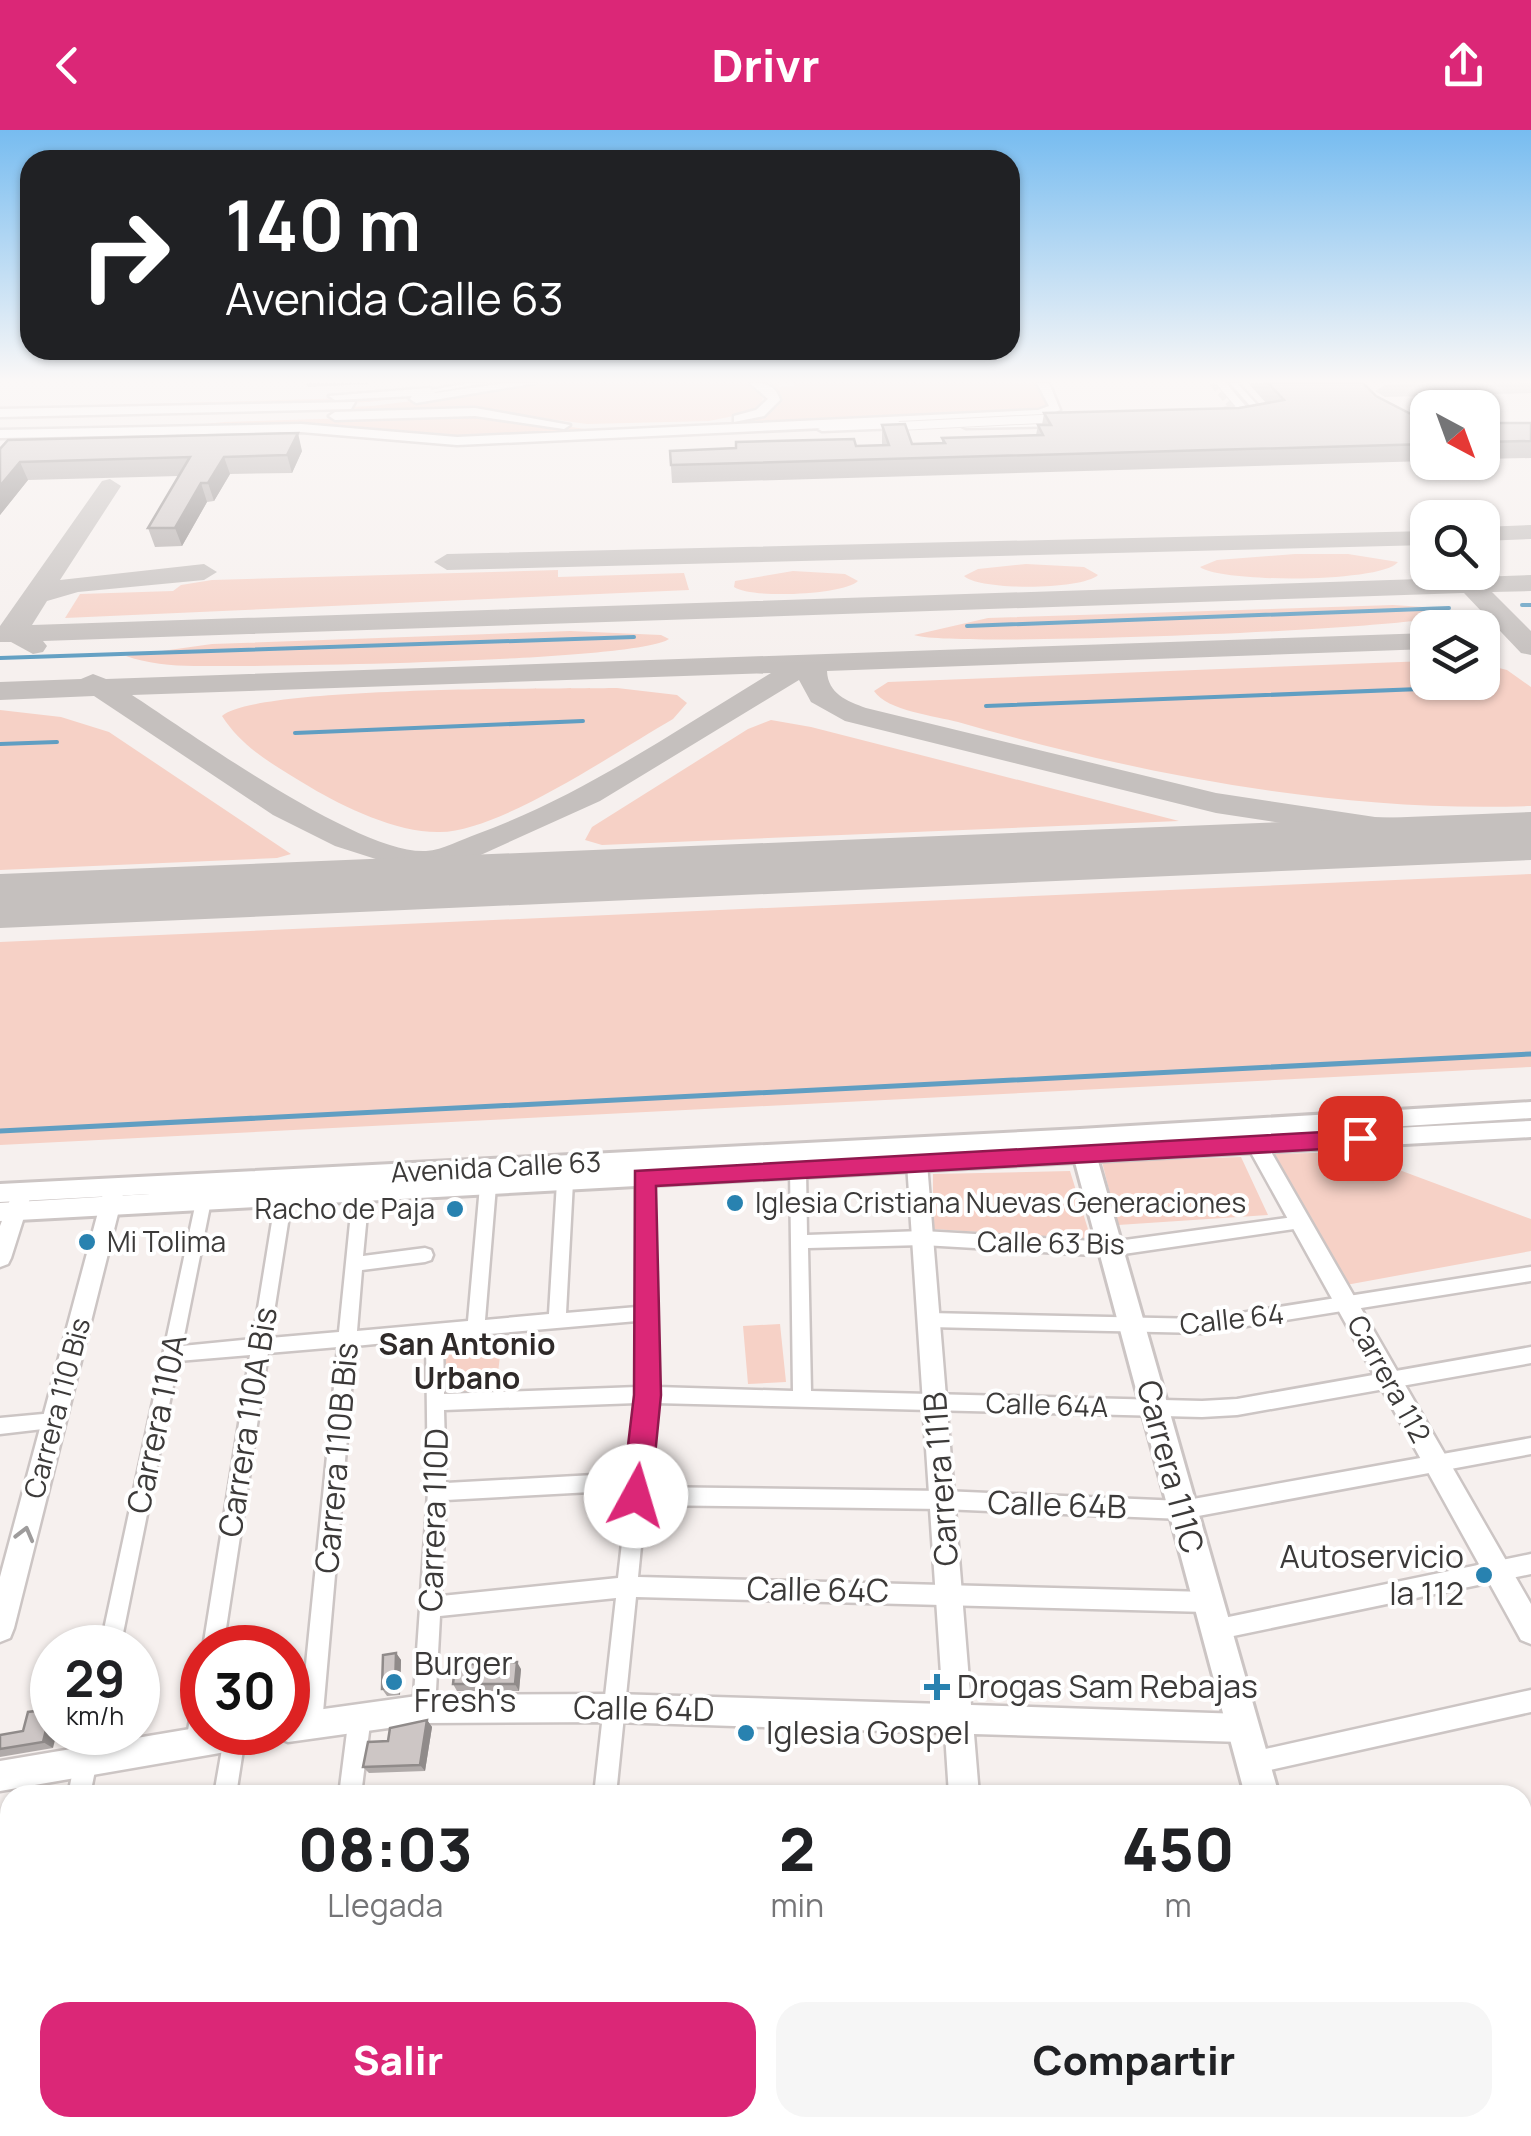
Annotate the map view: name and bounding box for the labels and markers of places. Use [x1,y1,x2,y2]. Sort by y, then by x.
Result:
pin [1318,1096,1403,1181]
place label: Iglesia Cristiana Nuevas Generaciones [755,1183,1246,1221]
place label: Racho de Paja [255,1189,435,1227]
marker: Iglesia Cristiana Nuevas Generaciones [724,1192,746,1214]
marker: Racho de Paja [444,1198,466,1220]
place label: Mi Tolima [107,1222,226,1260]
marker: Mi Tolima [76,1231,98,1253]
place label: Autoservicio la 112 [1279,1534,1464,1615]
marker: Autoservicio la 112 [1473,1564,1495,1586]
place label: Burger Fresh's [414,1641,516,1722]
place label: Drogas Sam Rebajas [957,1664,1258,1708]
marker: Burger Fresh's [383,1671,405,1693]
marker: Drogas Sam Rebajas [926,1676,948,1698]
place label: Iglesia Gospel [766,1710,970,1754]
marker: Iglesia Gospel [735,1722,757,1744]

